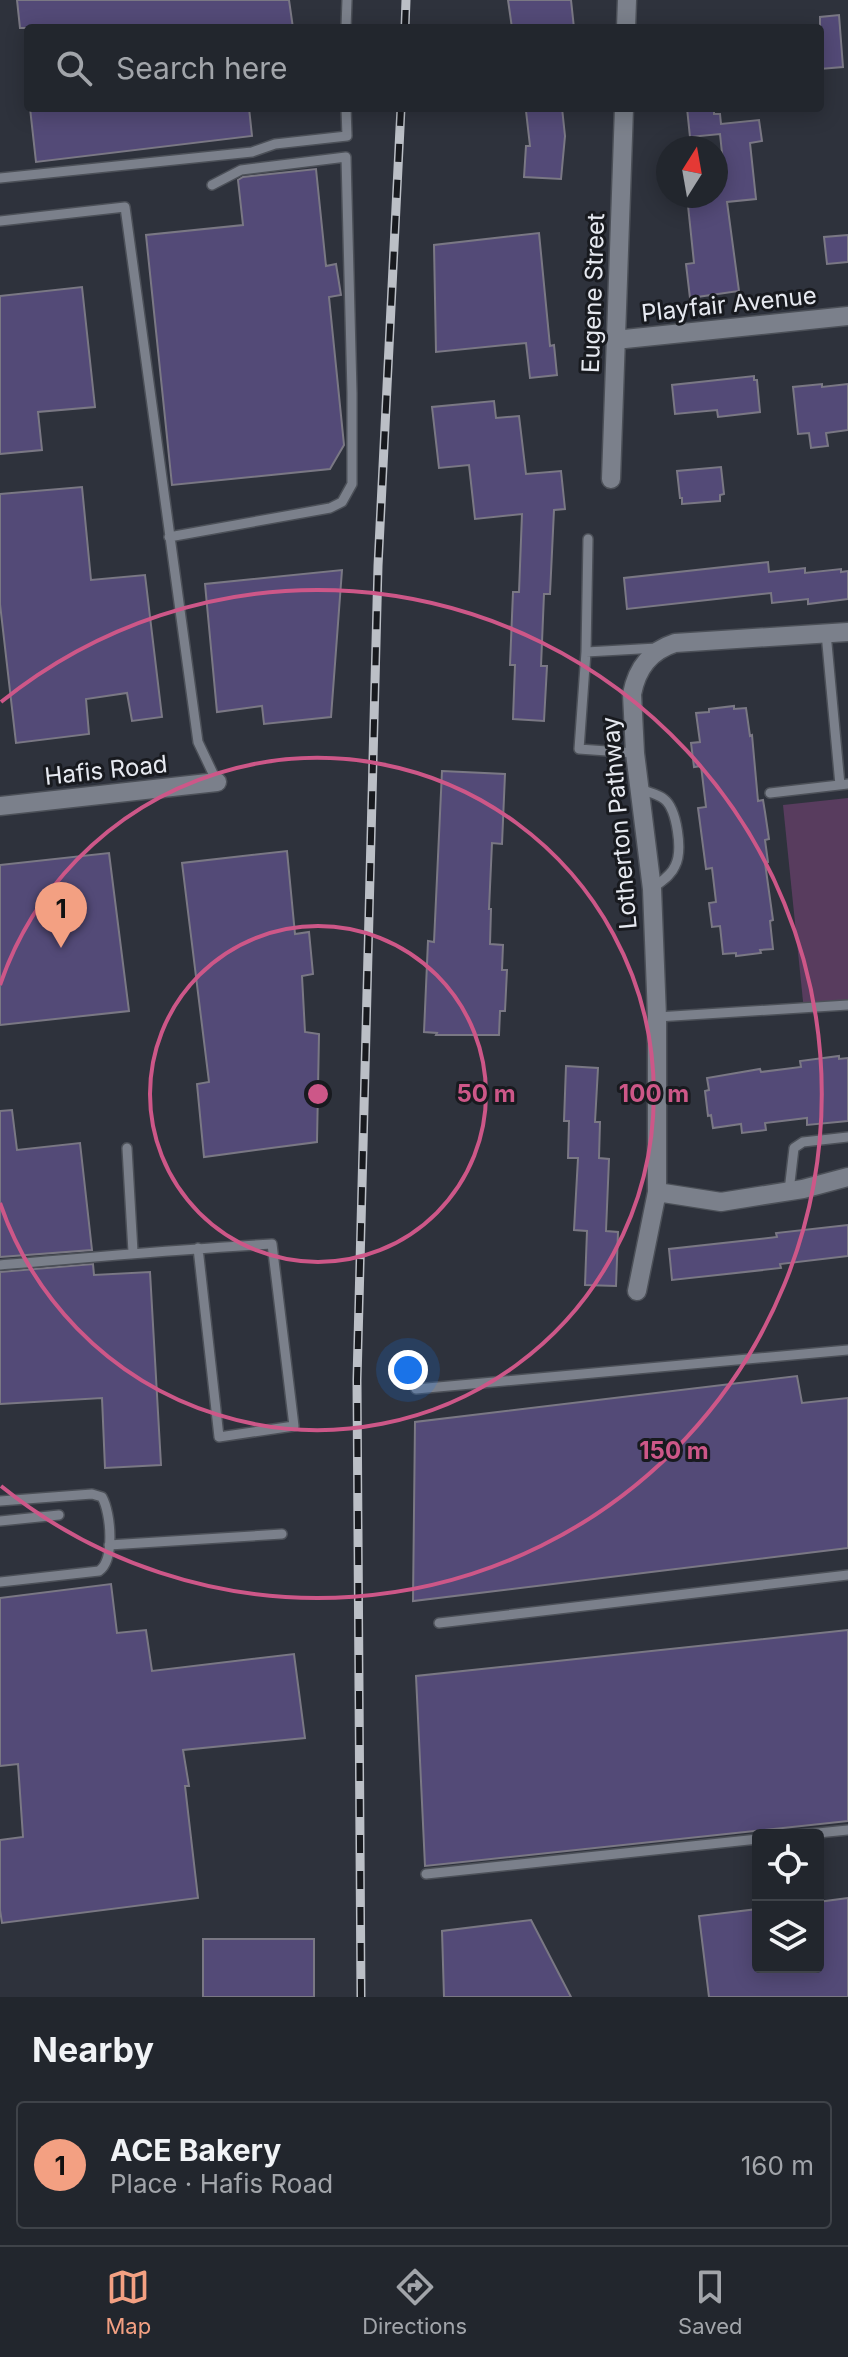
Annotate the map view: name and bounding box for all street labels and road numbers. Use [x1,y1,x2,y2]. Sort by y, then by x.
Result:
street label: Eugene Street [576,212,610,373]
street label: Playfair Avenue [640,280,818,328]
street label: Lotherton Pathway [595,715,643,931]
street label: Hafis Road [43,749,169,791]

